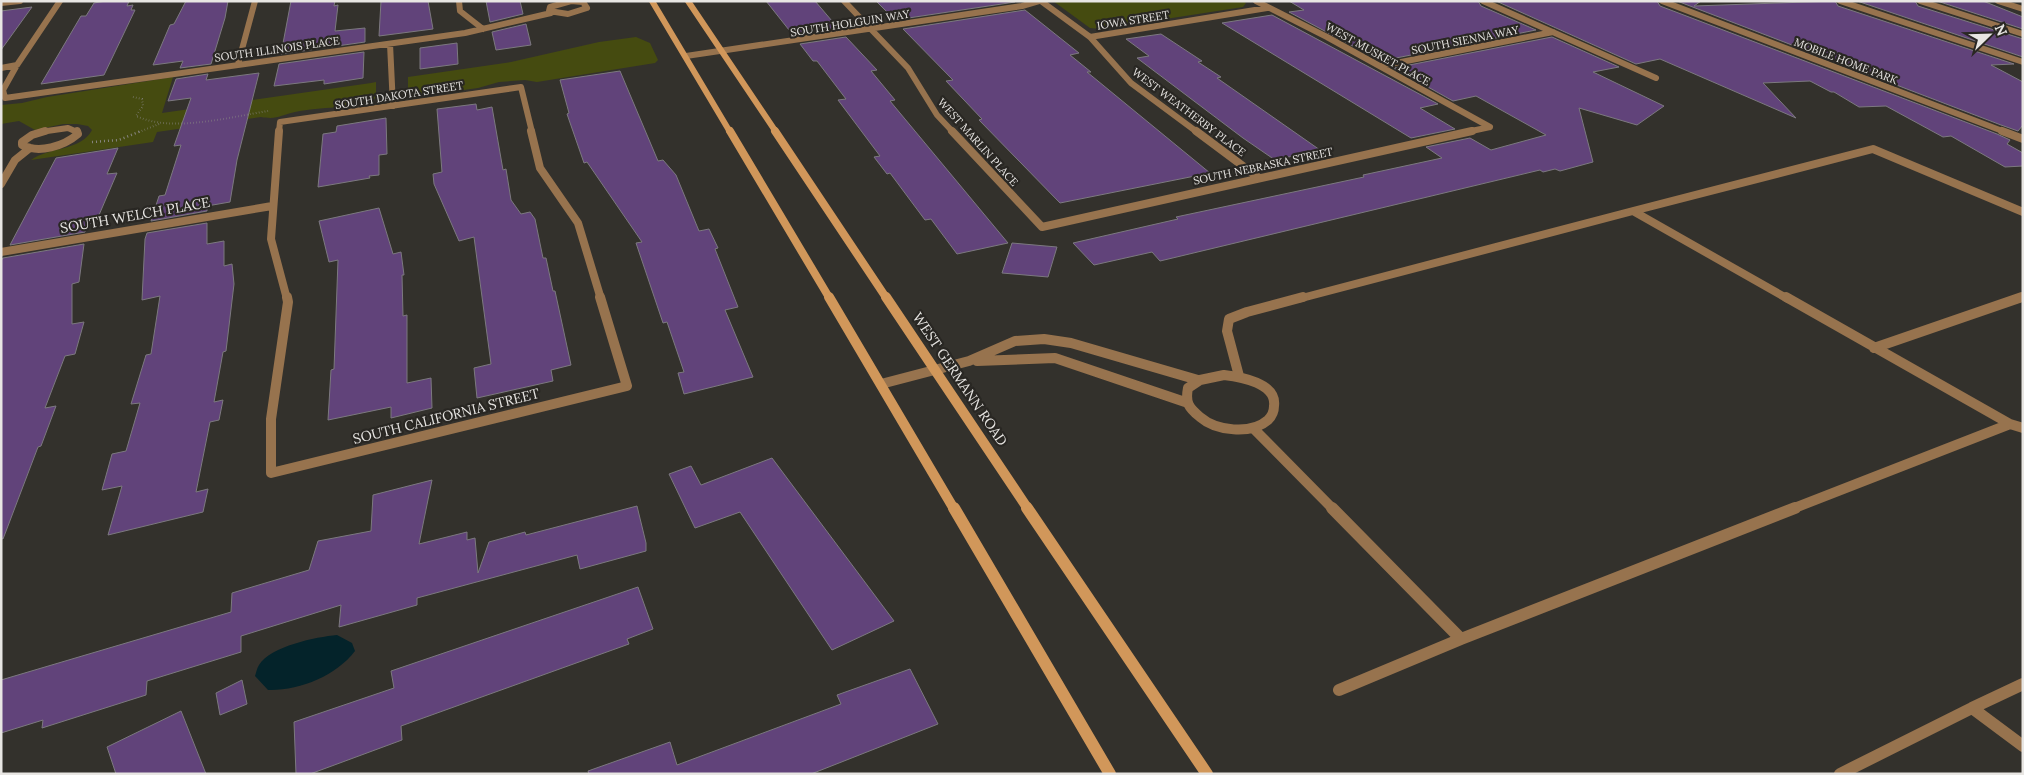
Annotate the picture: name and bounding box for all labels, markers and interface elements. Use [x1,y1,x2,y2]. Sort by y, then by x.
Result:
street label: SOUTH HOLGUIN WAY [789,7,912,39]
street label: IOWA STREET [1096,7,1170,33]
north arrow [1964,10,2014,60]
street label: WEST MUSKET PLACE [1323,19,1433,89]
text: N [1991,21,2011,39]
street label: SOUTH SIENNA WAY [1410,23,1521,57]
street label: SOUTH ILLINOIS PLACE [214,33,341,65]
street label: MOBILE HOME PARK [1792,35,1900,87]
street label: WEST WEATHERBY PLACE [1129,65,1249,159]
street label: SOUTH DAKOTA STREET [334,78,464,112]
street label: WEST MARLIN PLACE [935,95,1021,189]
street label: SOUTH NEBRASKA STREET [1192,144,1334,188]
street label: SOUTH WELCH PLACE [59,193,212,237]
street label: WEST GERMANN ROAD [909,309,1011,449]
street label: SOUTH CALIFORNIA STREET [351,384,541,448]

